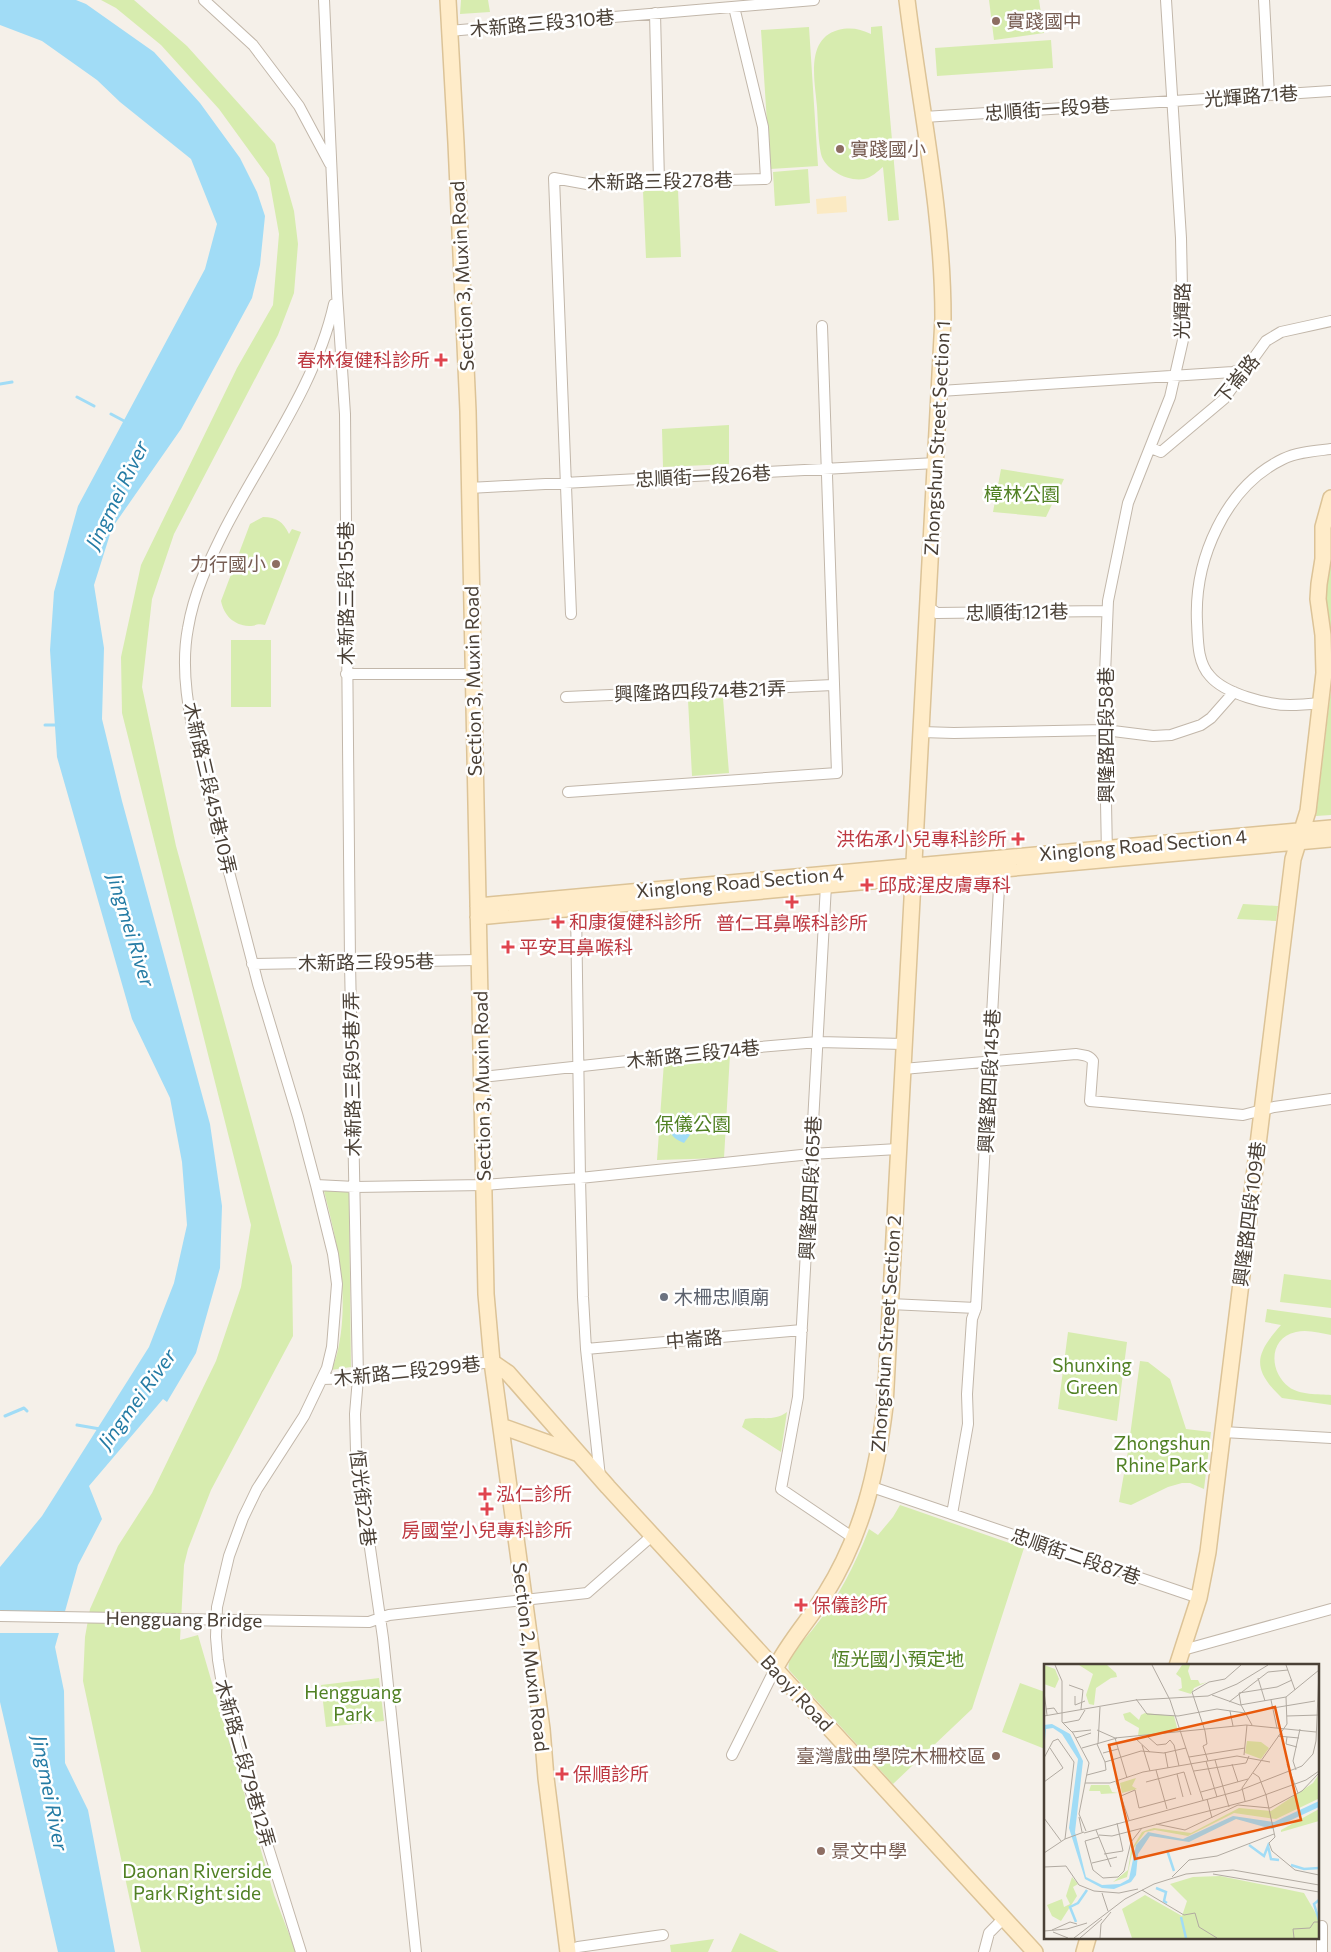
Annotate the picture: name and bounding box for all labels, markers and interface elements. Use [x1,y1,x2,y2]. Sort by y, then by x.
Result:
street label: 木新路三段310巷 [469,5,615,40]
place label: 實踐國中 [1006,9,1082,32]
marker: 實踐國中 [990,15,1002,27]
street label: 光輝路71巷 [1203,81,1299,110]
street label: 忠順街一段9巷 [984,93,1110,124]
place label: 實踐國小 [850,137,926,160]
marker: 實踐國小 [834,143,846,155]
street label: 木新路三段278巷 [587,168,733,193]
street label: Section 3, Muxin Road [445,180,478,372]
street label: 光輝路 [1170,282,1193,340]
street label: Zhongshun Street Section 1 [919,320,954,556]
place label: 春林復健科診所 [297,348,430,371]
street label: 下崙路 [1210,349,1263,408]
marker: 春林復健科診所 [434,353,448,367]
water label: Jingmei River [79,436,153,554]
street label: 忠順街一段26巷 [634,460,771,491]
park label: 樟林公園 [984,482,1060,505]
street label: 木新路三段155巷 [334,521,357,665]
place label: 力行國小 [190,552,266,575]
marker: 力行國小 [270,558,282,570]
street label: Section 3, Muxin Road [459,586,486,776]
street label: 忠順街121巷 [965,599,1069,624]
street label: 興隆路四段58巷 [1094,667,1117,803]
street label: 興隆路四段74巷21弄 [614,676,786,705]
street label: 木新路三段45巷10弄 [180,700,241,876]
street label: Xinglong Road Section 4 [1038,824,1248,865]
place label: 洪佑承小兒專科診所 [836,827,1007,850]
marker: 洪佑承小兒專科診所 [1011,832,1025,846]
street label: Xinglong Road Section 4 [635,861,845,902]
water label: Jingmei River [103,868,161,990]
place label: 邱成湦皮膚專科 [878,873,1011,896]
marker: 邱成湦皮膚專科 [860,878,874,892]
marker: 普仁耳鼻喉科診所 [785,895,799,909]
place label: 和康復健科診所 [569,910,702,933]
place label: 普仁耳鼻喉科診所 [716,911,868,934]
marker: 和康復健科診所 [551,915,565,929]
place label: 平安耳鼻喉科 [519,935,633,958]
marker: 平安耳鼻喉科 [501,940,515,954]
street label: 木新路三段95巷 [298,949,434,974]
street label: 木新路三段95巷7弄 [339,991,364,1157]
street label: Section 3, Muxin Road [468,991,495,1181]
street label: 興隆路四段145巷 [973,1008,1004,1154]
street label: 木新路三段74巷 [625,1035,761,1072]
park label: 保儀公園 [655,1112,731,1135]
street label: 興隆路四段165巷 [794,1115,825,1261]
street label: 興隆路四段109巷 [1228,1140,1269,1288]
street label: Zhongshun Street Section 2 [866,1215,905,1453]
place label: 木柵忠順廟 [674,1285,769,1308]
marker: 木柵忠順廟 [658,1291,670,1303]
street label: 中崙路 [665,1325,723,1352]
water label: Jingmei River [91,1343,181,1455]
street label: 木新路二段299巷 [332,1351,482,1390]
park label: Shunxing Green [1052,1353,1132,1398]
park label: Zhongshun Rhine Park [1113,1431,1211,1476]
street label: 恆光街22巷 [346,1448,381,1548]
place label: 泓仁診所 [496,1482,572,1505]
marker: 泓仁診所 [478,1487,492,1501]
marker: 房國堂小兒專科診所 [480,1502,494,1516]
place label: 房國堂小兒專科診所 [401,1518,573,1541]
street label: 忠順街二段87巷 [1008,1523,1144,1588]
street label: Section 2, Muxin Road [508,1561,555,1753]
place label: 保儀診所 [812,1593,888,1616]
marker: 保儀診所 [794,1598,808,1612]
street label: Hengguang Bridge [105,1606,263,1631]
park label: 恆光國小預定地 [831,1647,965,1670]
street label: Baoyi Road [756,1650,838,1736]
inset map [1044,1664,1318,1940]
street label: 木新路二段79巷12弄 [211,1676,280,1849]
park label: Hengguang Park [304,1680,402,1725]
water label: Jingmei River [28,1731,74,1854]
place label: 臺灣戲曲學院木柵校區 [796,1744,986,1767]
marker: 臺灣戲曲學院木柵校區 [990,1750,1002,1762]
place label: 保順診所 [573,1762,649,1785]
marker: 保順診所 [555,1767,569,1781]
place label: 景文中學 [831,1839,907,1862]
marker: 景文中學 [815,1845,827,1857]
park label: Daonan Riverside Park Right side [122,1859,272,1904]

